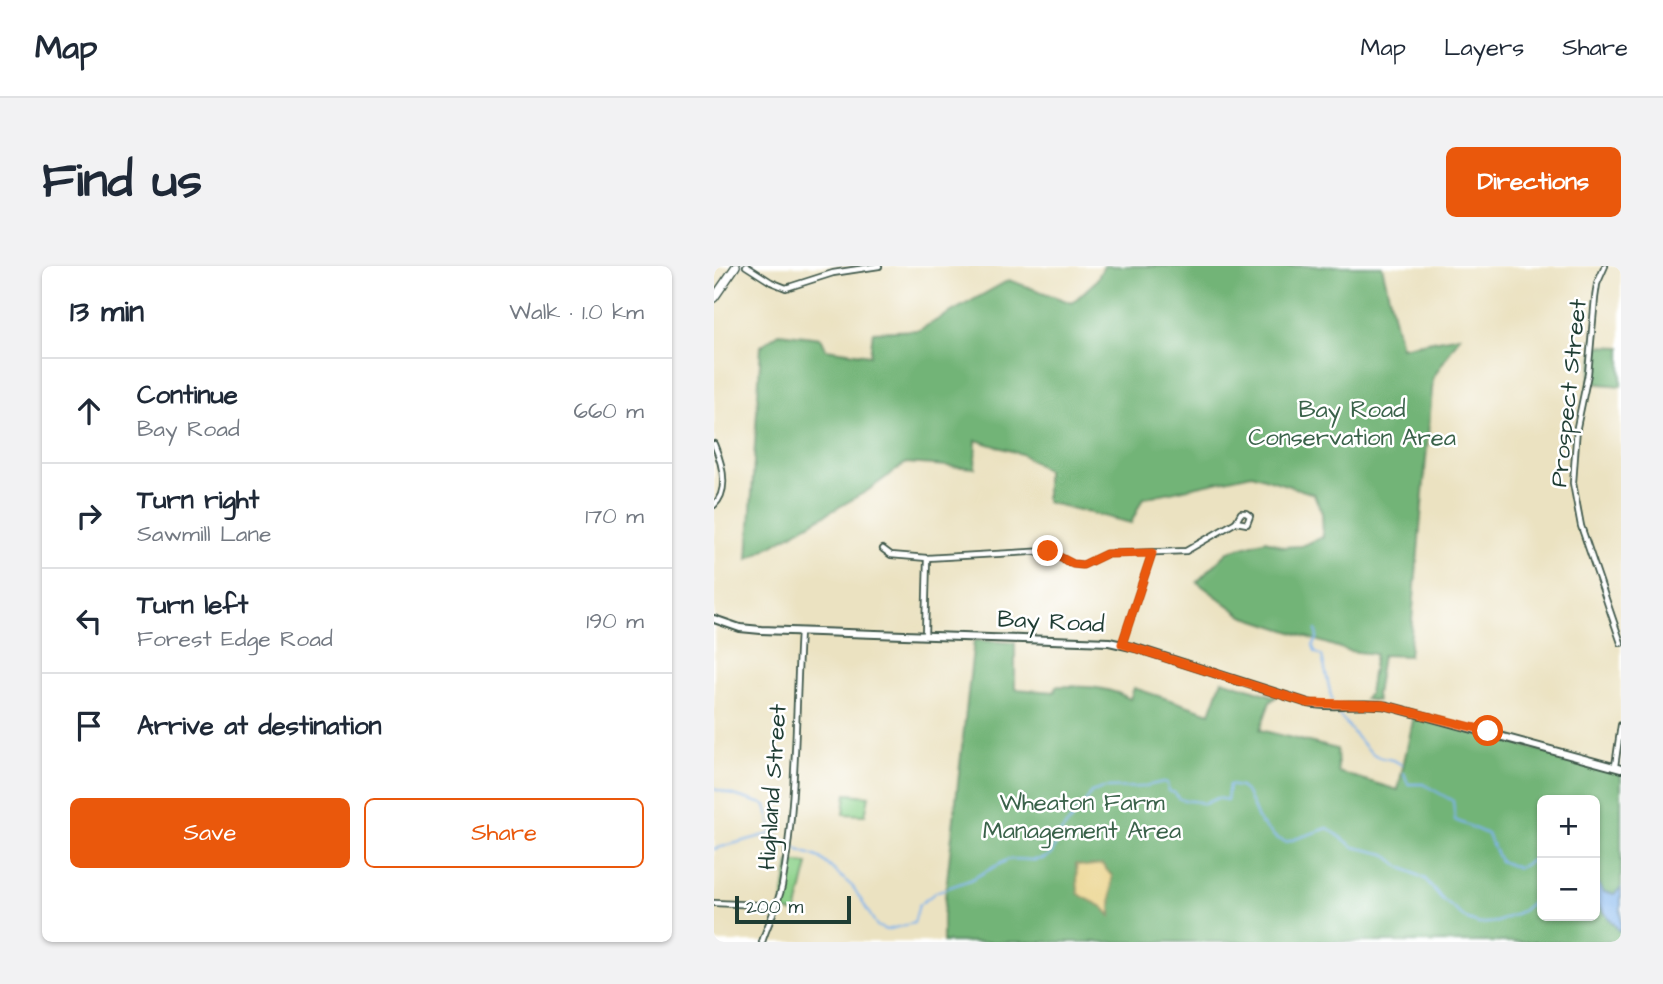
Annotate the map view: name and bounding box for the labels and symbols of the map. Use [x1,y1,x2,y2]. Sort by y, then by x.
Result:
street label: Prospect Street [1542,297,1596,489]
park label: Bay Road Conservation Area [1248,393,1456,455]
route end [1032,535,1063,566]
street label: Bay Road [996,602,1105,643]
street label: Highland Street [750,703,797,871]
route start [1472,715,1503,746]
park label: Wheaton Farm Management Area [983,786,1181,849]
scale bar [735,893,850,925]

